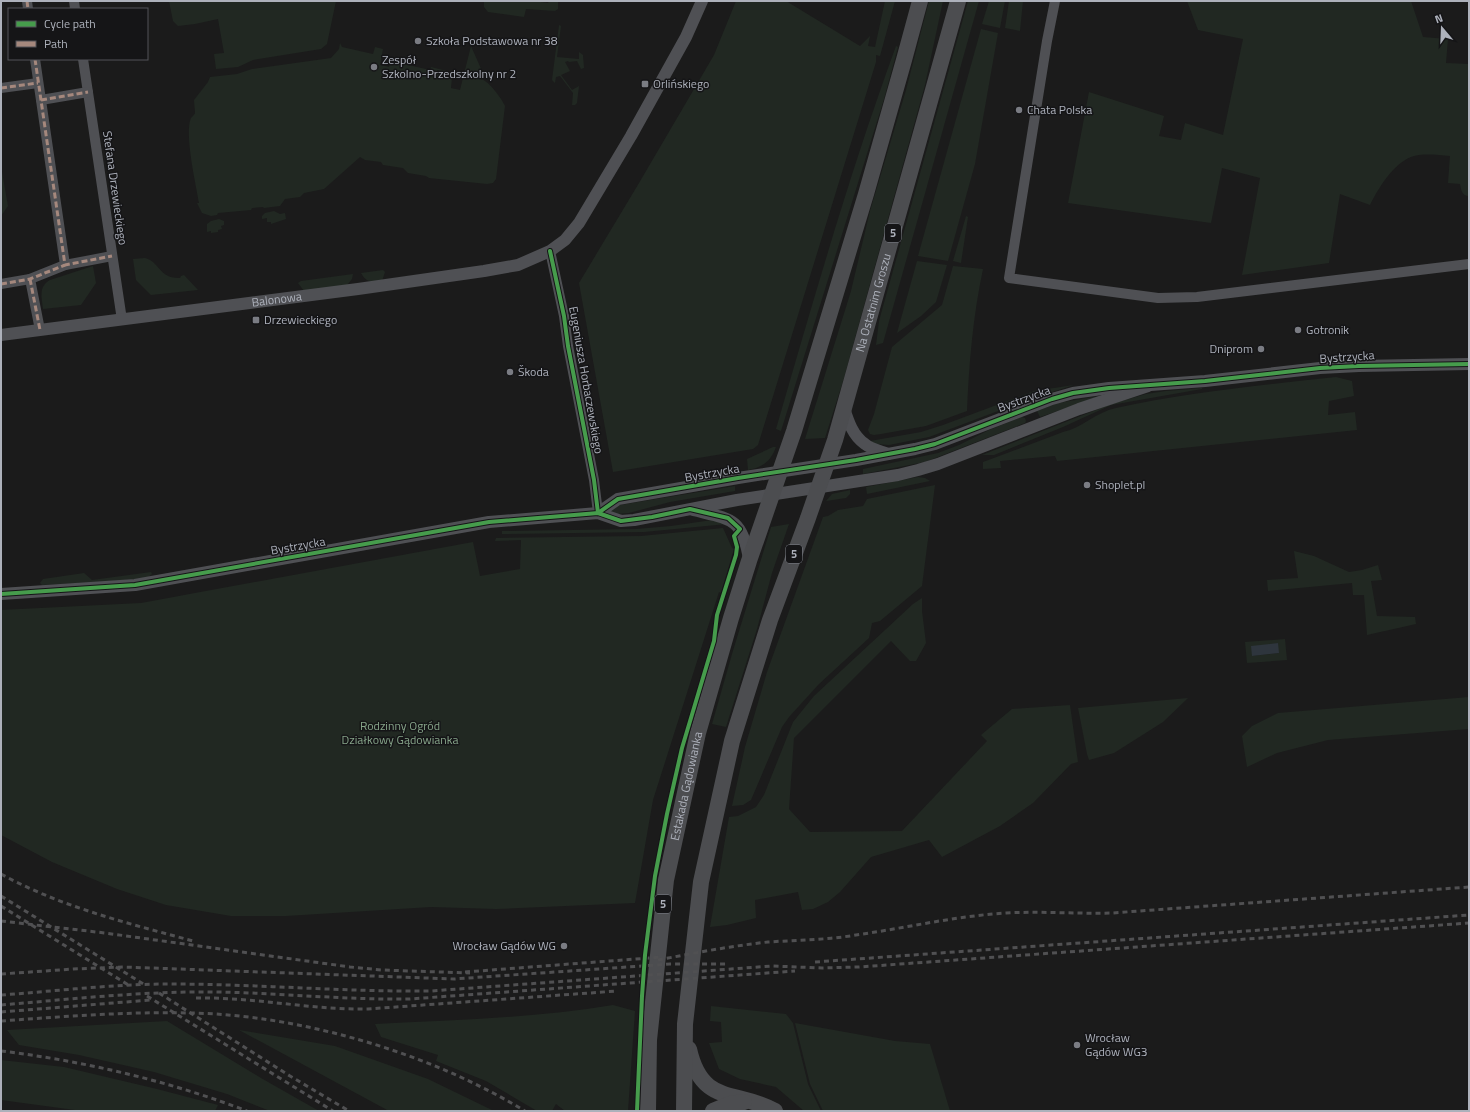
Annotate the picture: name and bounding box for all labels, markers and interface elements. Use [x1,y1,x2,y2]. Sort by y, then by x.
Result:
legend [8,8,148,60]
north arrow [1422,8,1462,48]
text: N [1433,10,1445,27]
text: Cycle path [44,14,96,33]
place label: Szkoła Podstawowa nr 38 [426,31,558,50]
text: Path [44,34,68,53]
marker: Szkoła Podstawowa nr 38 [413,36,423,46]
place label: Zespół Szkolno-Przedszkolny nr 2 [382,50,516,83]
marker: Zespół Szkolno-Przedszkolny nr 2 [369,62,379,72]
place label: Orlińskiego [653,74,709,93]
marker: Orlińskiego [640,79,650,89]
place label: Chata Polska [1027,100,1092,119]
marker: Chata Polska [1014,105,1024,115]
street label: Stefana Drzewieckiego [98,130,133,246]
road number: 5 [885,224,901,242]
street label: Na Ostatnim Groszu [850,251,896,354]
street label: Balonowa [250,286,303,312]
street label: Eugeniusza Horbaczewskiego [564,305,609,455]
place label: Drzewieckiego [264,310,337,329]
marker: Drzewieckiego [251,315,261,325]
place label: Gotronik [1306,320,1349,339]
marker: Gotronik [1293,325,1303,335]
place label: Dniprom [1209,339,1253,358]
marker: Dniprom [1256,344,1266,354]
street label: Bystrzycka [1319,345,1375,368]
place label: Škoda [518,362,549,381]
marker: Škoda [505,367,515,377]
street label: Bystrzycka [995,380,1053,417]
street label: Bystrzycka [683,458,741,487]
place label: Shoplet.pl [1095,475,1145,494]
marker: Shoplet.pl [1082,480,1092,490]
street label: Bystrzycka [269,531,327,560]
road number: 5 [786,545,802,563]
park label: Rodzinny Ogród Działkowy Gądowianka [342,716,458,749]
street label: Estakada Gądowianka [665,730,707,842]
road number: 5 [655,895,671,913]
place label: Wrocław Gądów WG [453,936,556,955]
marker: Wrocław Gądów WG [559,941,569,951]
place label: Wrocław Gądów WG3 [1085,1028,1148,1061]
marker: Wrocław Gądów WG3 [1072,1040,1082,1050]

